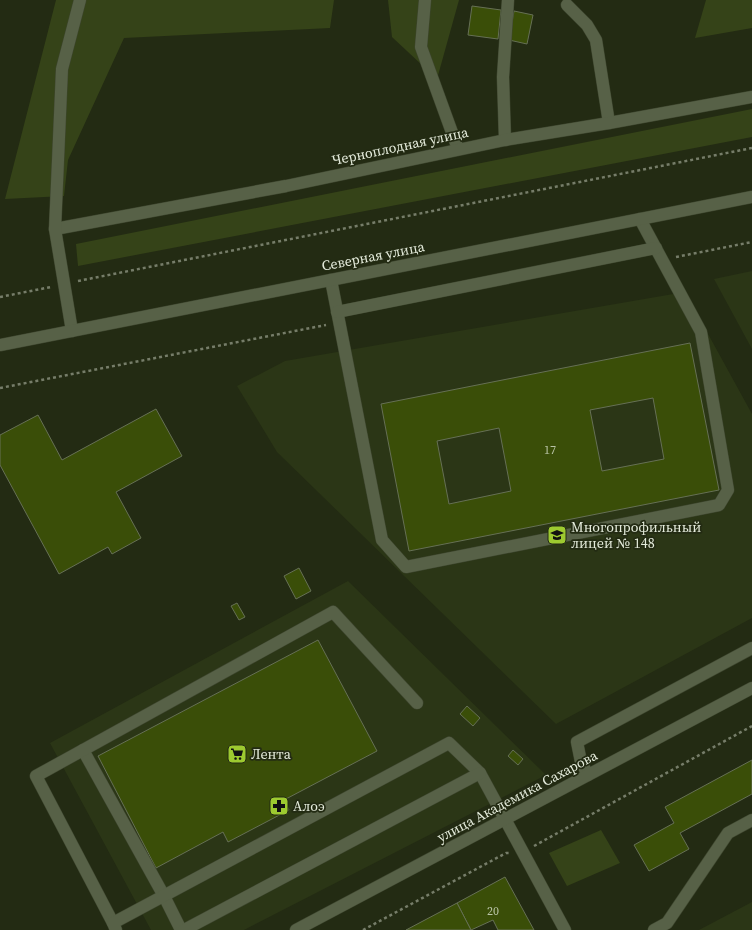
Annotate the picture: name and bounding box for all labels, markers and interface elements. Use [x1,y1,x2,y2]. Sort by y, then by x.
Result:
street label: Черноплодная улица [330,122,471,170]
street label: Северная улица [320,236,427,276]
house number: 17 [544,442,556,458]
place label: Многопрофильный лицей № 148 [571,517,701,553]
school or university icon: Многопрофильный лицей № 148 [546,524,568,546]
supermarket icon: Лента [226,743,248,765]
place label: Лента [251,744,292,764]
street label: улица Академика Сахарова [433,745,602,847]
pharmacy icon: Алоэ [268,795,290,817]
place label: Алоэ [293,796,325,816]
house number: 20 [487,903,499,919]

